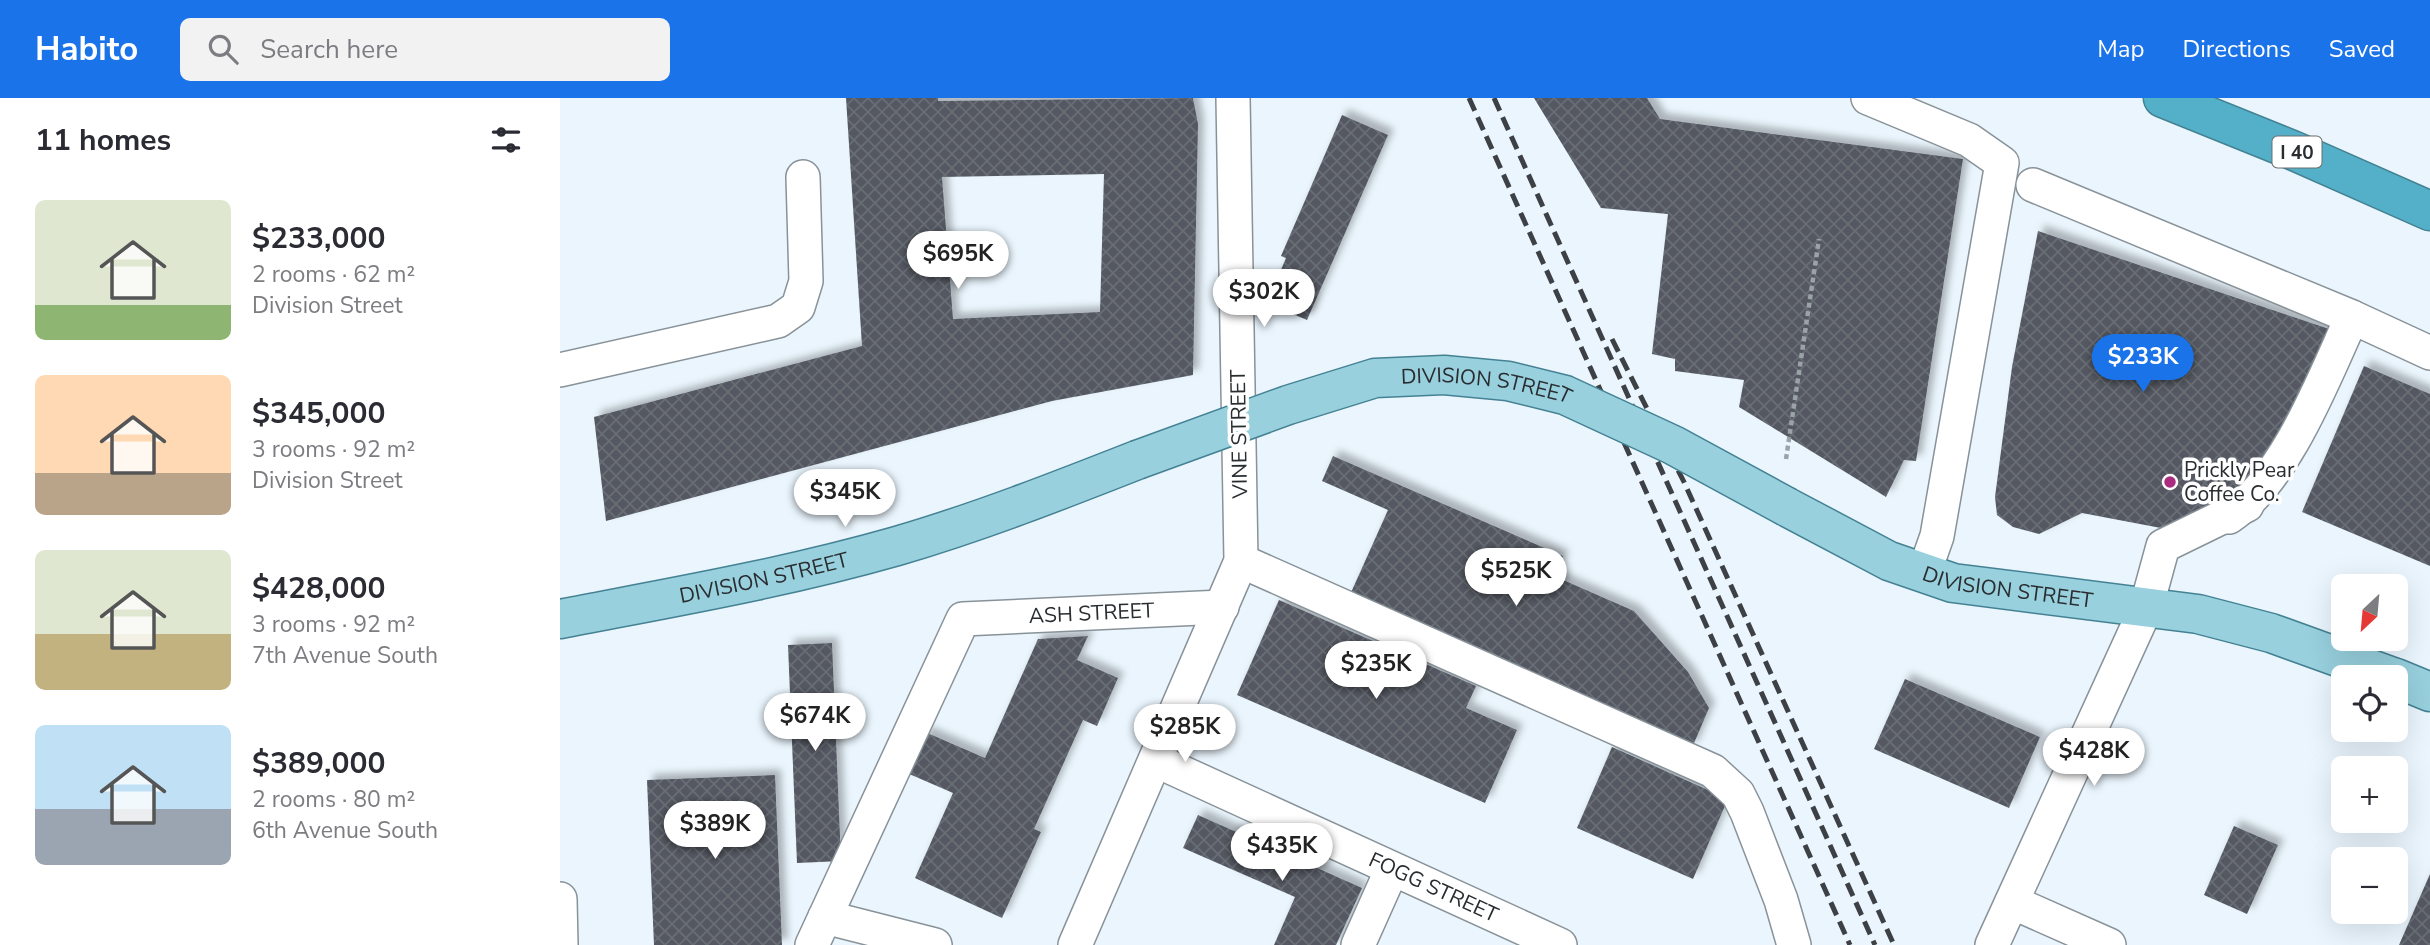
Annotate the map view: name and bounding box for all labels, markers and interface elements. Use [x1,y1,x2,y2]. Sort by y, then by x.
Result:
search box [180,18,670,81]
text: Habito [35,27,138,72]
icon: search [204,30,242,68]
text: Search here [260,32,398,67]
text: Map [2097,33,2144,65]
text: Directions [2182,33,2291,65]
text: Saved [2329,33,2395,65]
text: 11 homes [35,120,171,161]
icon: filters [487,121,525,159]
road number: I 40 [2272,136,2322,168]
text: $233,000 [252,218,385,259]
icon: home [91,228,175,312]
pin: $695K [909,232,1007,291]
text: $695K [923,238,993,269]
text: 2 rooms · 62 m² [252,259,415,290]
pin: $302K [1215,270,1313,329]
text: $302K [1229,276,1299,307]
text: Division Street [252,290,403,321]
pin: $233K [2094,334,2192,394]
text: $233K [2108,341,2178,372]
street label: DIVISION STREET [1400,361,1577,411]
street label: VINE STREET [1224,369,1254,500]
text: $345,000 [252,393,385,434]
icon: home [91,403,175,487]
text: 3 rooms · 92 m² [252,434,415,465]
place label: Prickly Pear Coffee Co. [2184,456,2295,508]
text: Division Street [252,465,403,496]
pin: $345K [796,470,894,529]
marker: Prickly Pear Coffee Co. [2162,474,2178,490]
text: $345K [810,476,880,507]
street label: DIVISION STREET [677,546,852,610]
pin: $525K [1467,548,1565,608]
text: $525K [1481,555,1551,586]
street label: DIVISION STREET [1919,560,2095,615]
text: $428,000 [252,568,385,609]
north arrow [2331,574,2408,651]
map controls [2331,574,2408,924]
icon: home [91,578,175,662]
street label: ASH STREET [1028,596,1155,630]
text: 3 rooms · 92 m² [252,609,415,640]
text: 7th Avenue South [252,640,438,671]
pin: $235K [1327,642,1425,701]
text: $235K [1341,648,1411,679]
button: locate [2331,665,2408,742]
pin: $674K [766,694,864,753]
text: $674K [780,700,850,731]
pin: $285K [1136,704,1234,764]
text: $285K [1150,711,1220,742]
pin: $428K [2045,728,2143,788]
text: $428K [2059,735,2129,766]
text: $389,000 [252,743,385,784]
icon: home [91,753,175,837]
button: + [2331,756,2408,833]
text: 2 rooms · 80 m² [252,784,415,815]
pin: $389K [666,802,764,861]
text: $389K [680,808,750,839]
text: 6th Avenue South [252,815,438,846]
pin: $435K [1233,824,1331,883]
text: $435K [1247,830,1317,861]
street label: FOGG STREET [1364,846,1503,929]
button: − [2331,847,2408,924]

